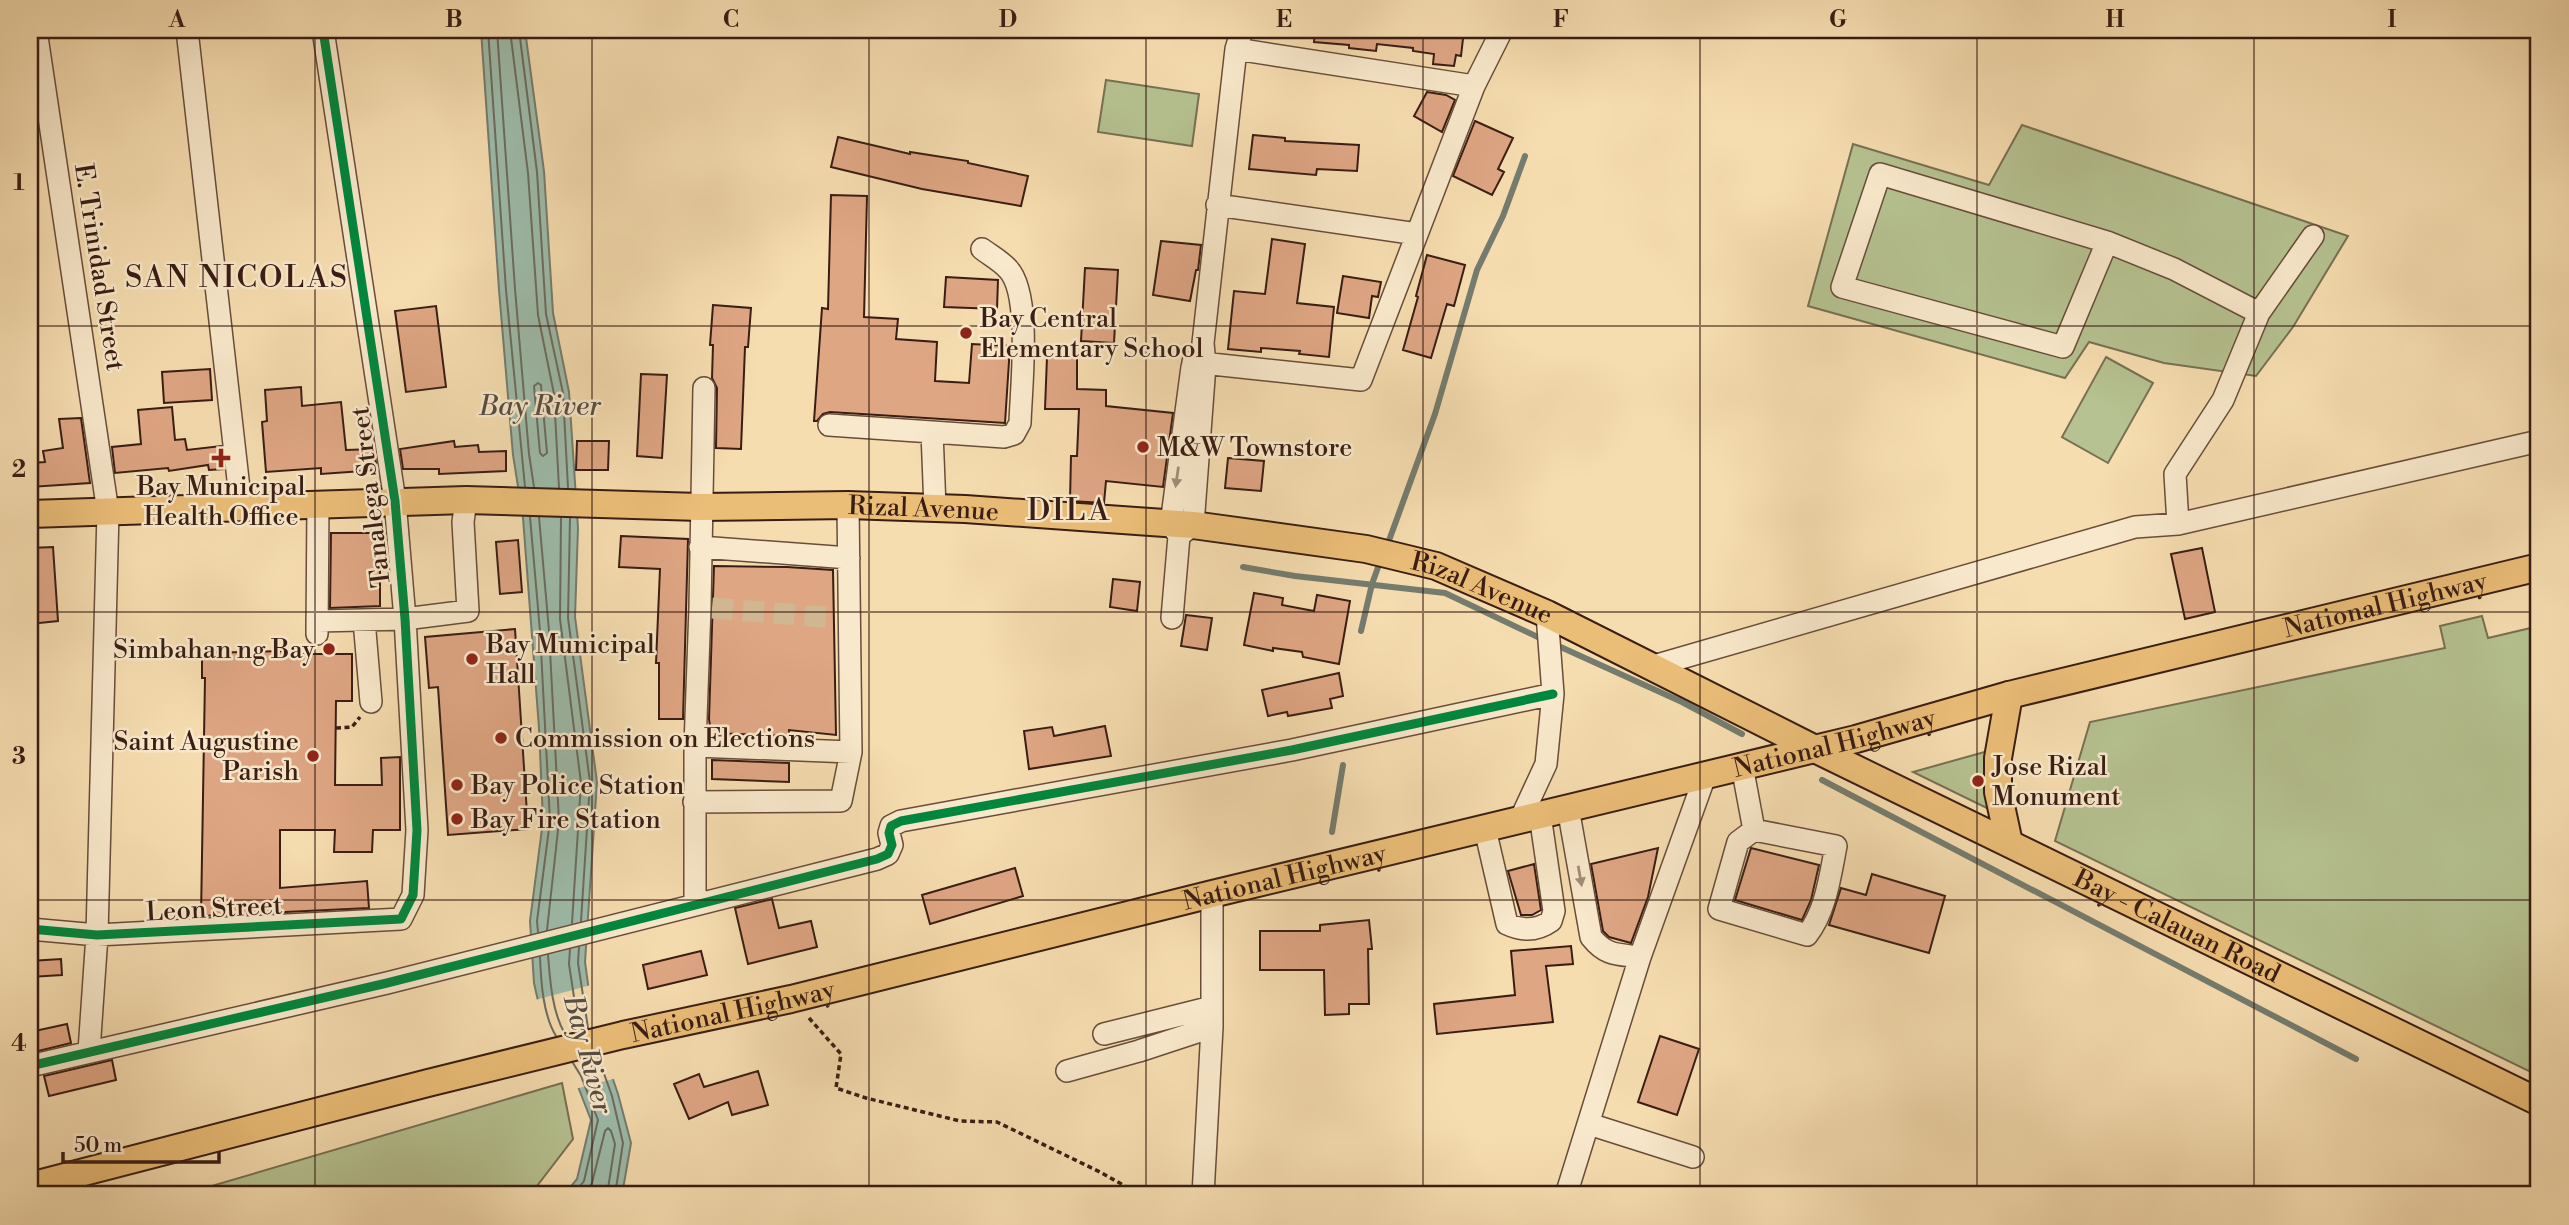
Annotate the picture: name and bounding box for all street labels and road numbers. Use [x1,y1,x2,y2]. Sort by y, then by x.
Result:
street label: E. Trinidad Street [67,161,131,373]
street label: Tanalega Street [344,405,398,589]
street label: Rizal Avenue [848,490,1000,528]
street label: Rizal Avenue [1408,545,1557,632]
street label: National Highway [2280,565,2490,645]
street label: National Highway [1730,702,1940,785]
street label: National Highway [1180,838,1390,918]
street label: Bay - Calauan Road [2068,862,2286,991]
street label: Leon Street [145,889,283,929]
street label: National Highway [628,974,838,1050]

